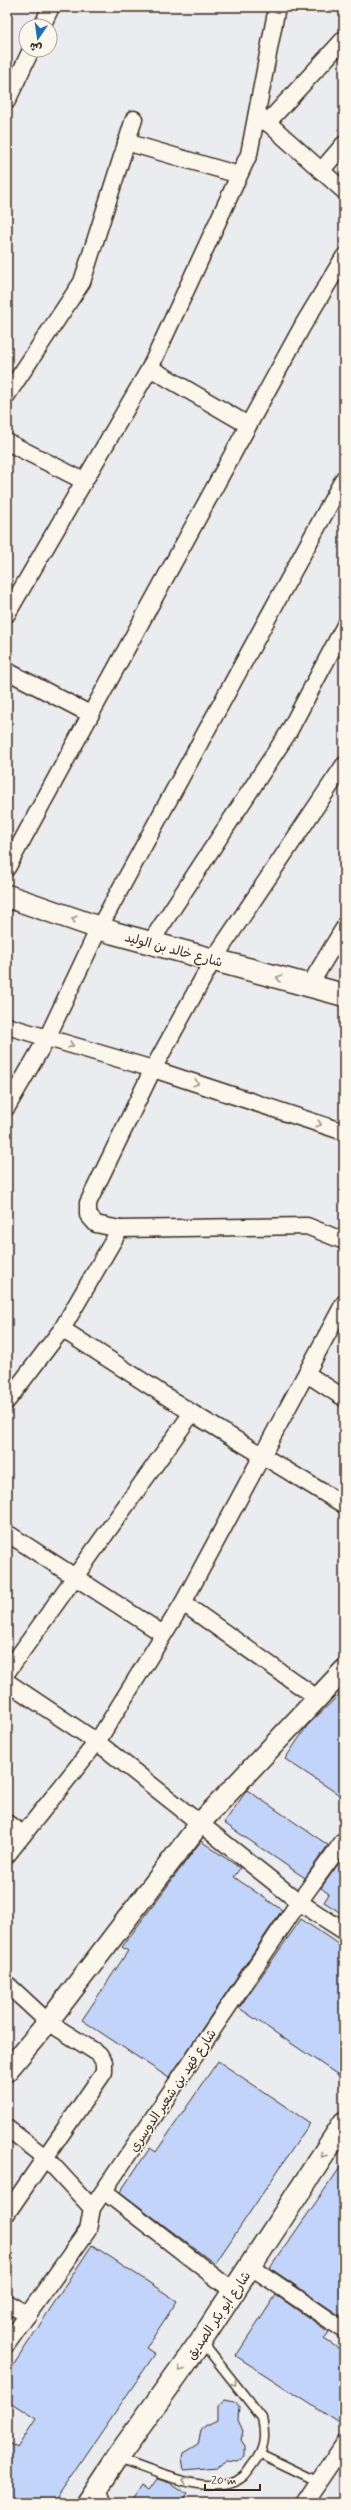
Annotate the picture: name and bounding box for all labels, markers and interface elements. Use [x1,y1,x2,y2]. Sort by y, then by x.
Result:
north arrow [18,18,58,58]
text: ش [29,39,43,55]
one-way arrow [70,915,77,924]
street label: شارع خالد بن الوليد [123,929,224,972]
one-way arrow [276,974,283,982]
one-way arrow [67,1040,74,1049]
one-way arrow [192,1078,199,1086]
one-way arrow [315,1119,322,1127]
street label: شارع فهد بن شعير الدوسري [126,2026,221,2156]
one-way arrow [321,2151,328,2158]
street label: شارع أبو بكر الصديق [183,2268,255,2363]
one-way arrow [179,2364,186,2371]
one-way arrow [230,2378,237,2386]
scale bar [205,2466,260,2492]
text: 20 m [211,2473,237,2489]
one-way arrow [181,2477,188,2485]

